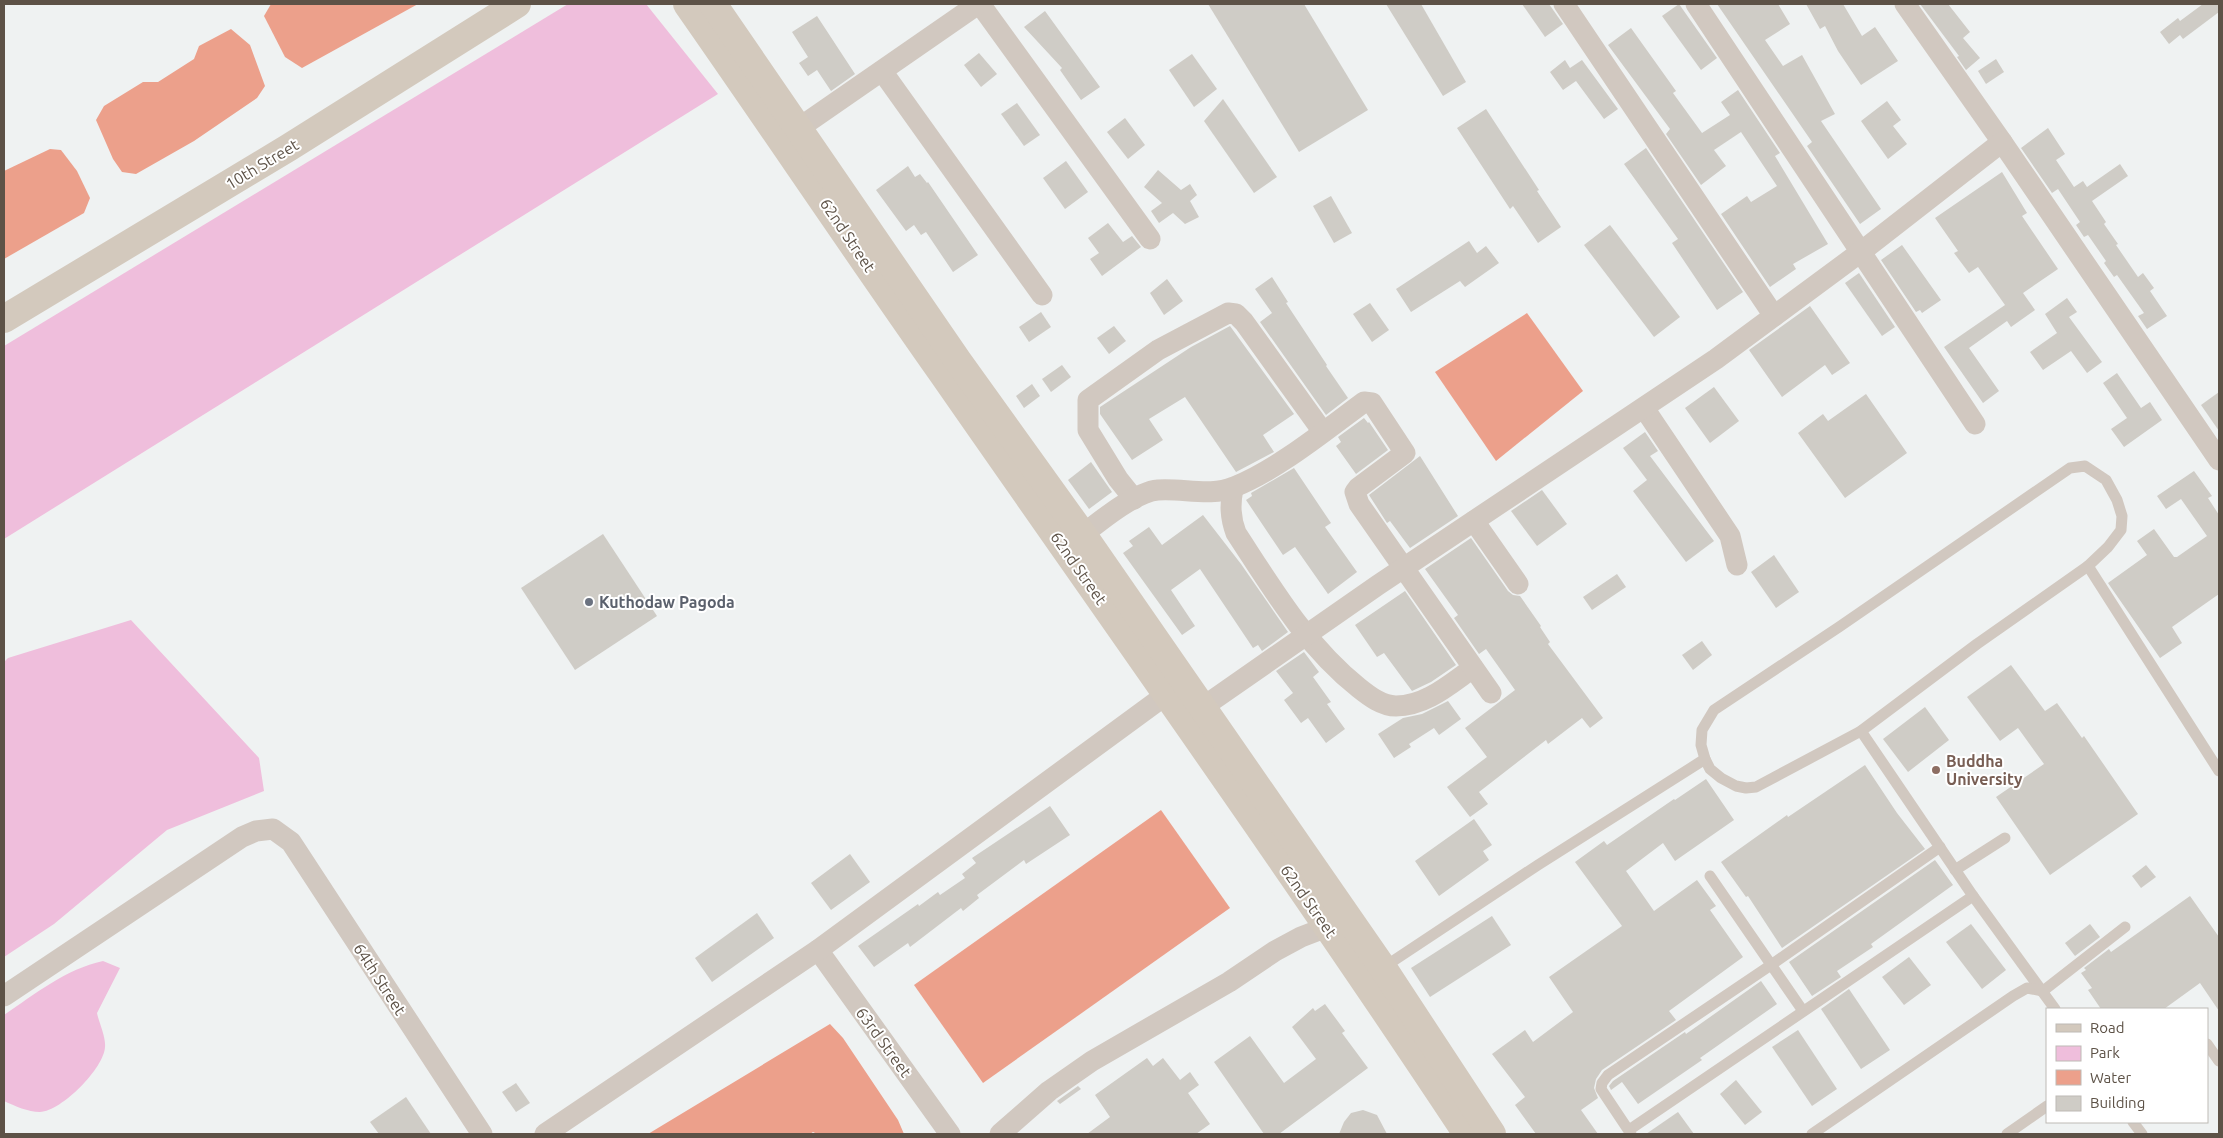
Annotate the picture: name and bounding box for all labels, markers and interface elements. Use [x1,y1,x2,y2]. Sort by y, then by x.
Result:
street label: 10th Street [222,135,302,193]
street label: 62nd Street [817,195,880,276]
street label: 62nd Street [1047,528,1111,609]
place label: Kuthodaw Pagoda [599,593,735,611]
marker: Kuthodaw Pagoda [583,596,595,608]
place label: Buddha University [1946,752,2023,788]
marker: Buddha University [1930,764,1942,776]
street label: 62nd Street [1277,861,1341,942]
street label: 64th Street [350,940,410,1019]
street label: 63rd Street [853,1004,916,1081]
legend [2046,1008,2208,1123]
text: Road [2090,1019,2125,1036]
text: Park [2090,1044,2120,1061]
text: Water [2090,1069,2131,1086]
text: Building [2090,1094,2145,1111]

